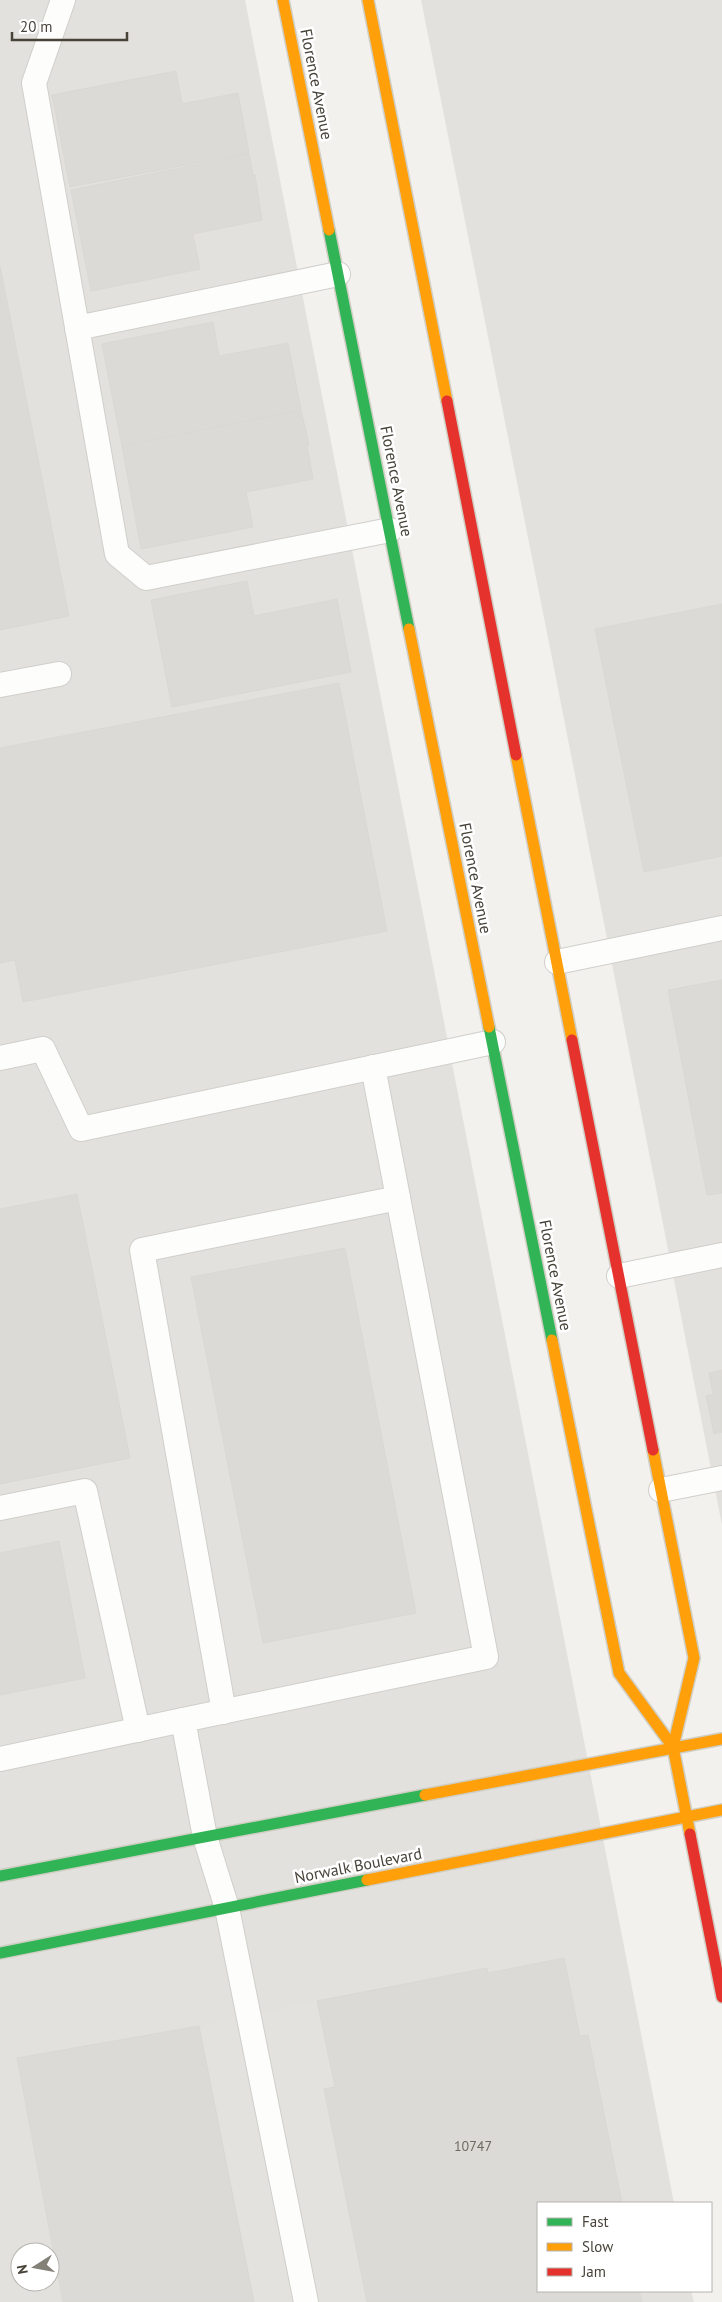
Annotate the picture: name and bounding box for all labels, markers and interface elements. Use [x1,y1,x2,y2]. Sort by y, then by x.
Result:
scale bar [12,10,128,42]
text: 20 m [20,17,53,36]
street label: Florence Avenue [296,27,338,141]
street label: Florence Avenue [376,424,418,538]
street label: Florence Avenue [455,821,497,935]
street label: Florence Avenue [535,1218,577,1332]
street label: Norwalk Boulevard [293,1843,423,1887]
house number: 10747 [454,2137,492,2155]
legend [537,2202,712,2292]
text: Fast [582,2212,609,2231]
text: Slow [582,2237,613,2256]
north arrow [10,2242,60,2292]
text: Jam [581,2262,606,2281]
text: N [13,2263,32,2276]

